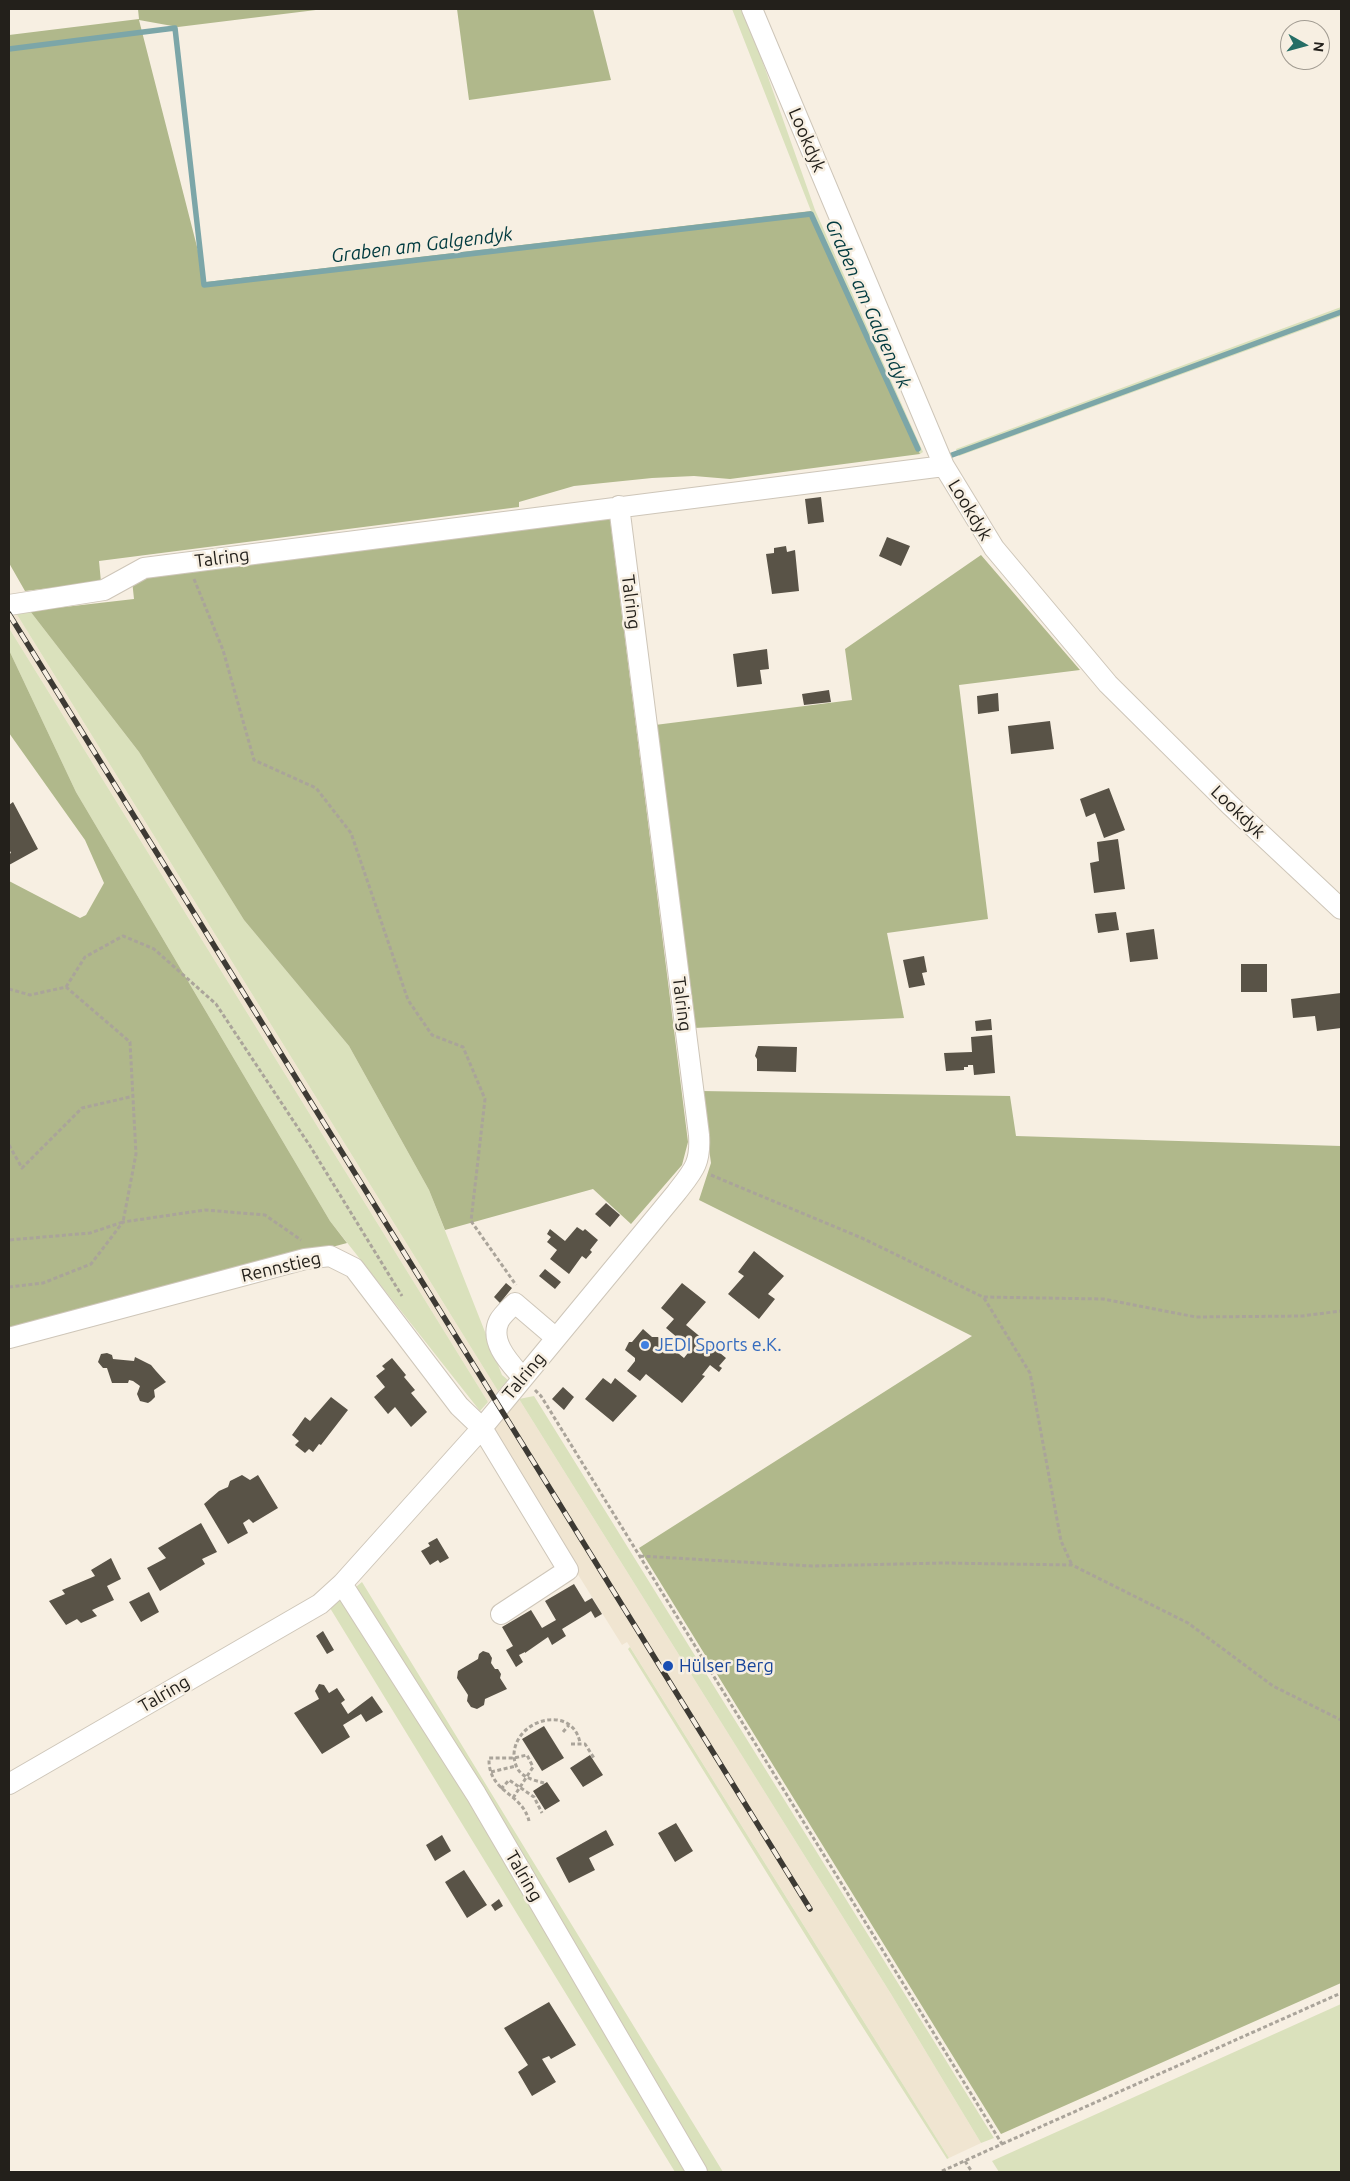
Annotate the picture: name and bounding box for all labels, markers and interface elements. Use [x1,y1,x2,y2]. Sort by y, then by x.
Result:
north arrow [1280,20,1330,70]
text: N [1310,41,1327,53]
street label: Lookdyk [784,105,830,175]
water label: Graben am Galgendyk [820,216,916,392]
water label: Graben am Galgendyk [330,223,514,267]
street label: Lookdyk [943,476,997,544]
street label: Talring [193,544,251,572]
street label: Talring [617,573,645,631]
street label: Lookdyk [1206,781,1270,843]
street label: Talring [668,975,696,1033]
street label: Rennstieg [239,1247,323,1287]
place label: JEDI Sports e.K. [655,1334,782,1356]
marker: JEDI Sports e.K. [639,1339,651,1351]
street label: Talring [498,1348,550,1404]
place label: Hülser Berg [679,1655,774,1677]
marker: Hülser Berg [661,1659,675,1673]
street label: Talring [135,1671,193,1717]
street label: Talring [501,1847,547,1905]

